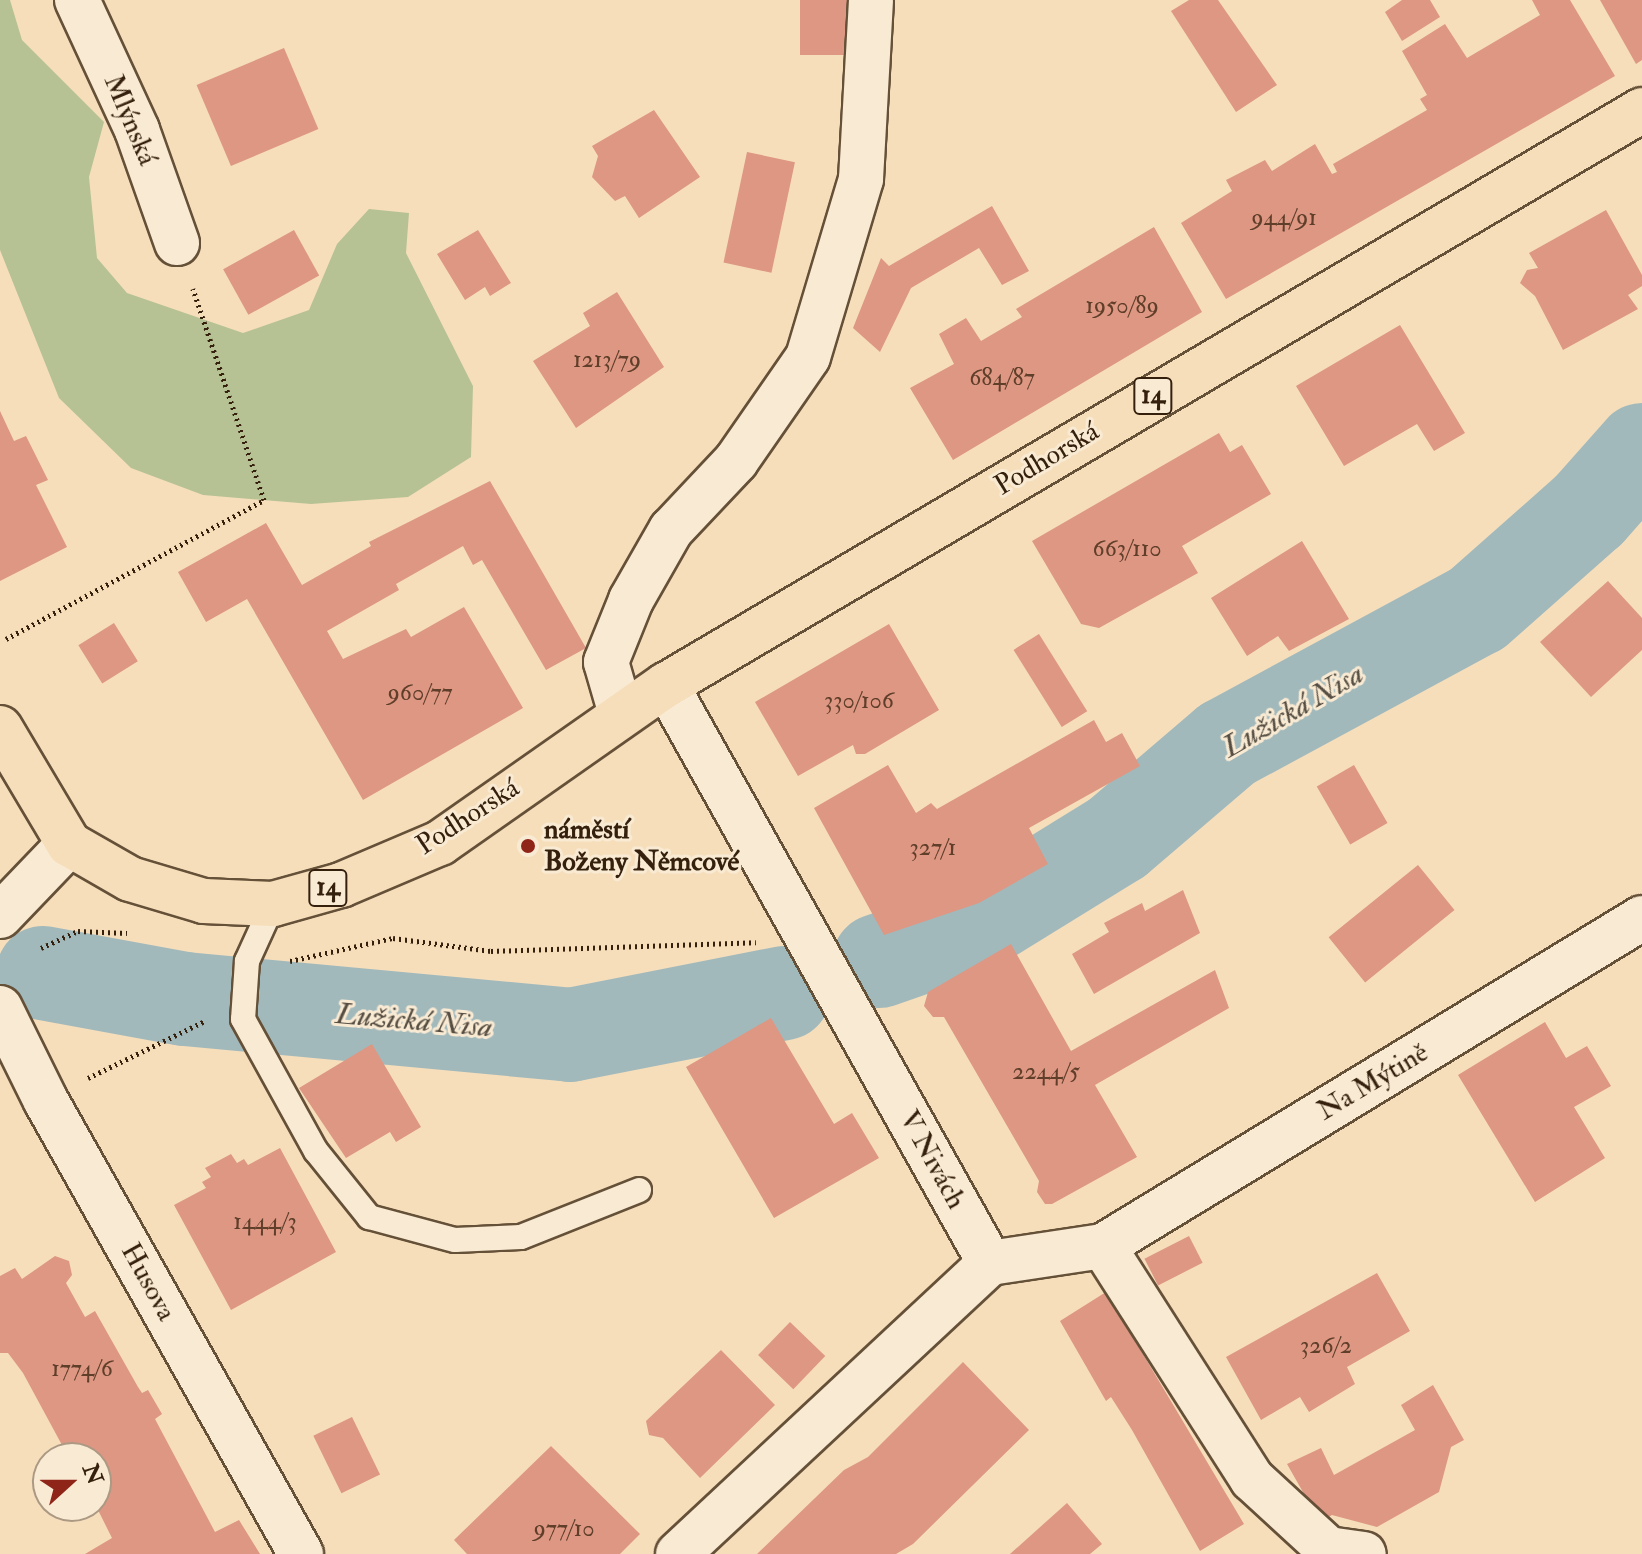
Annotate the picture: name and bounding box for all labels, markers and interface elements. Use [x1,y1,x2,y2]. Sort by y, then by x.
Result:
street label: Mlýnská [96,70,164,170]
house number: 944/91 [1251,204,1317,232]
house number: 1950/89 [1085,292,1159,320]
house number: 1213/79 [573,346,641,374]
house number: 684/87 [969,364,1035,392]
road number: 14 [1133,374,1173,418]
street label: Podhorská [989,415,1105,503]
house number: 663/110 [1093,535,1161,563]
water label: Lužická Nisa [1216,656,1370,766]
house number: 960/77 [388,679,452,707]
house number: 330/106 [824,687,894,715]
street label: Podhorská [410,771,526,863]
place label: náměstí Boženy Němcové [544,813,739,879]
house number: 327/1 [910,834,956,862]
marker: náměstí Boženy Němcové [519,837,537,855]
road number: 14 [308,866,348,910]
water label: Lužická Nisa [334,996,494,1046]
street label: Na Mýtině [1311,1036,1435,1128]
house number: 2244/5 [1012,1058,1080,1086]
street label: V Nivách [891,1105,973,1215]
house number: 1444/3 [233,1208,297,1236]
street label: Husova [113,1237,183,1327]
house number: 326/2 [1300,1332,1352,1360]
house number: 1774/6 [51,1355,113,1383]
north arrow [32,1442,112,1522]
text: N [76,1460,109,1488]
house number: 977/10 [534,1515,594,1543]

